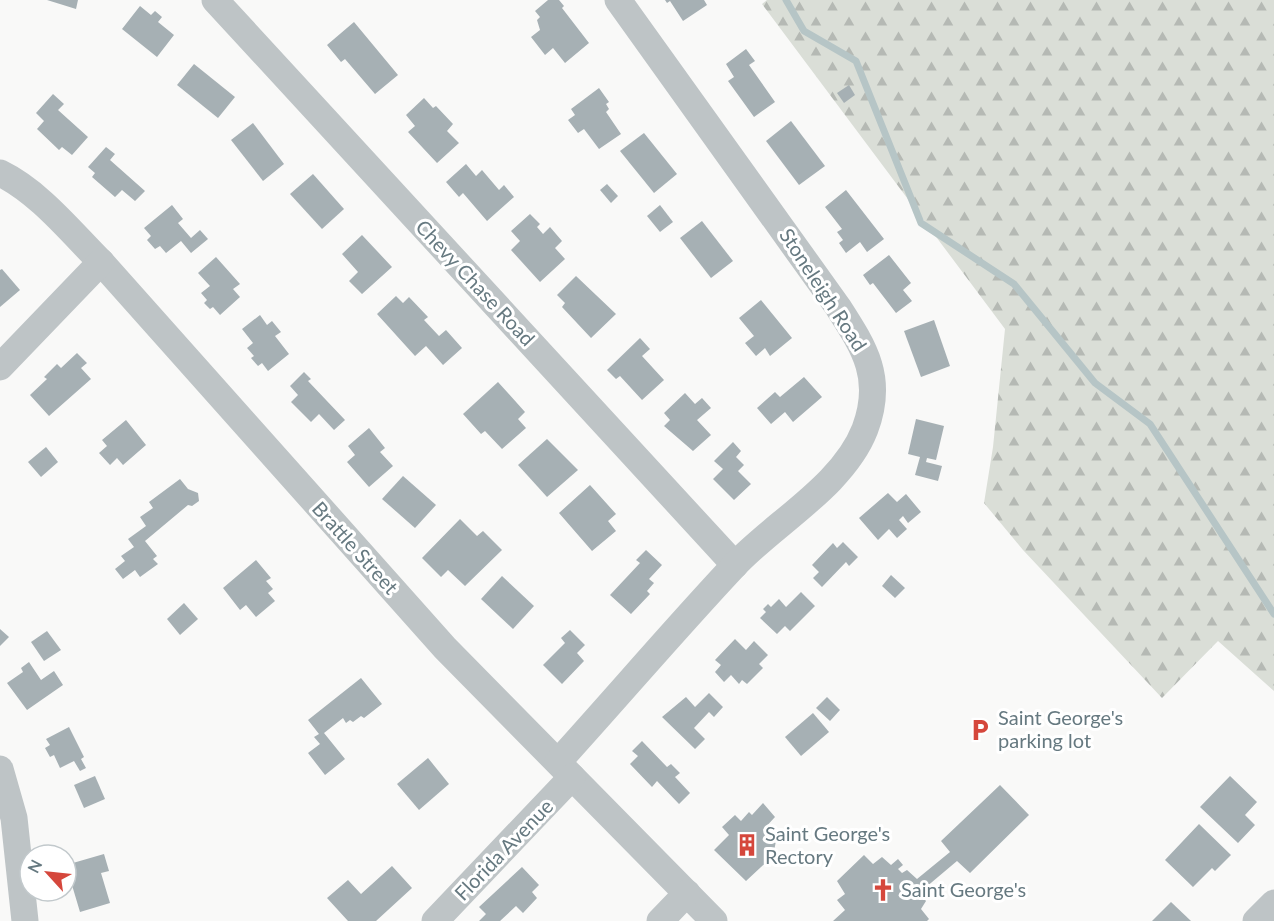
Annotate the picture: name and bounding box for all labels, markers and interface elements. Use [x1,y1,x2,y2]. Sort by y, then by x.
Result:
street label: Chevy Chase Road [411,214,540,350]
street label: Stoneleigh Road [775,223,872,355]
street label: Brattle Street [308,496,404,599]
place label: Saint George's parking lot [998,705,1123,752]
parking icon: Saint George's parking lot [967,717,993,743]
street label: Florida Avenue [449,794,557,905]
place label: Saint George's Rectory [765,821,890,868]
building icon: Saint George's Rectory [734,832,760,858]
north arrow [18,843,78,903]
text: N [23,856,45,876]
church icon: Saint George's [870,877,896,903]
place label: Saint George's [901,877,1026,901]

